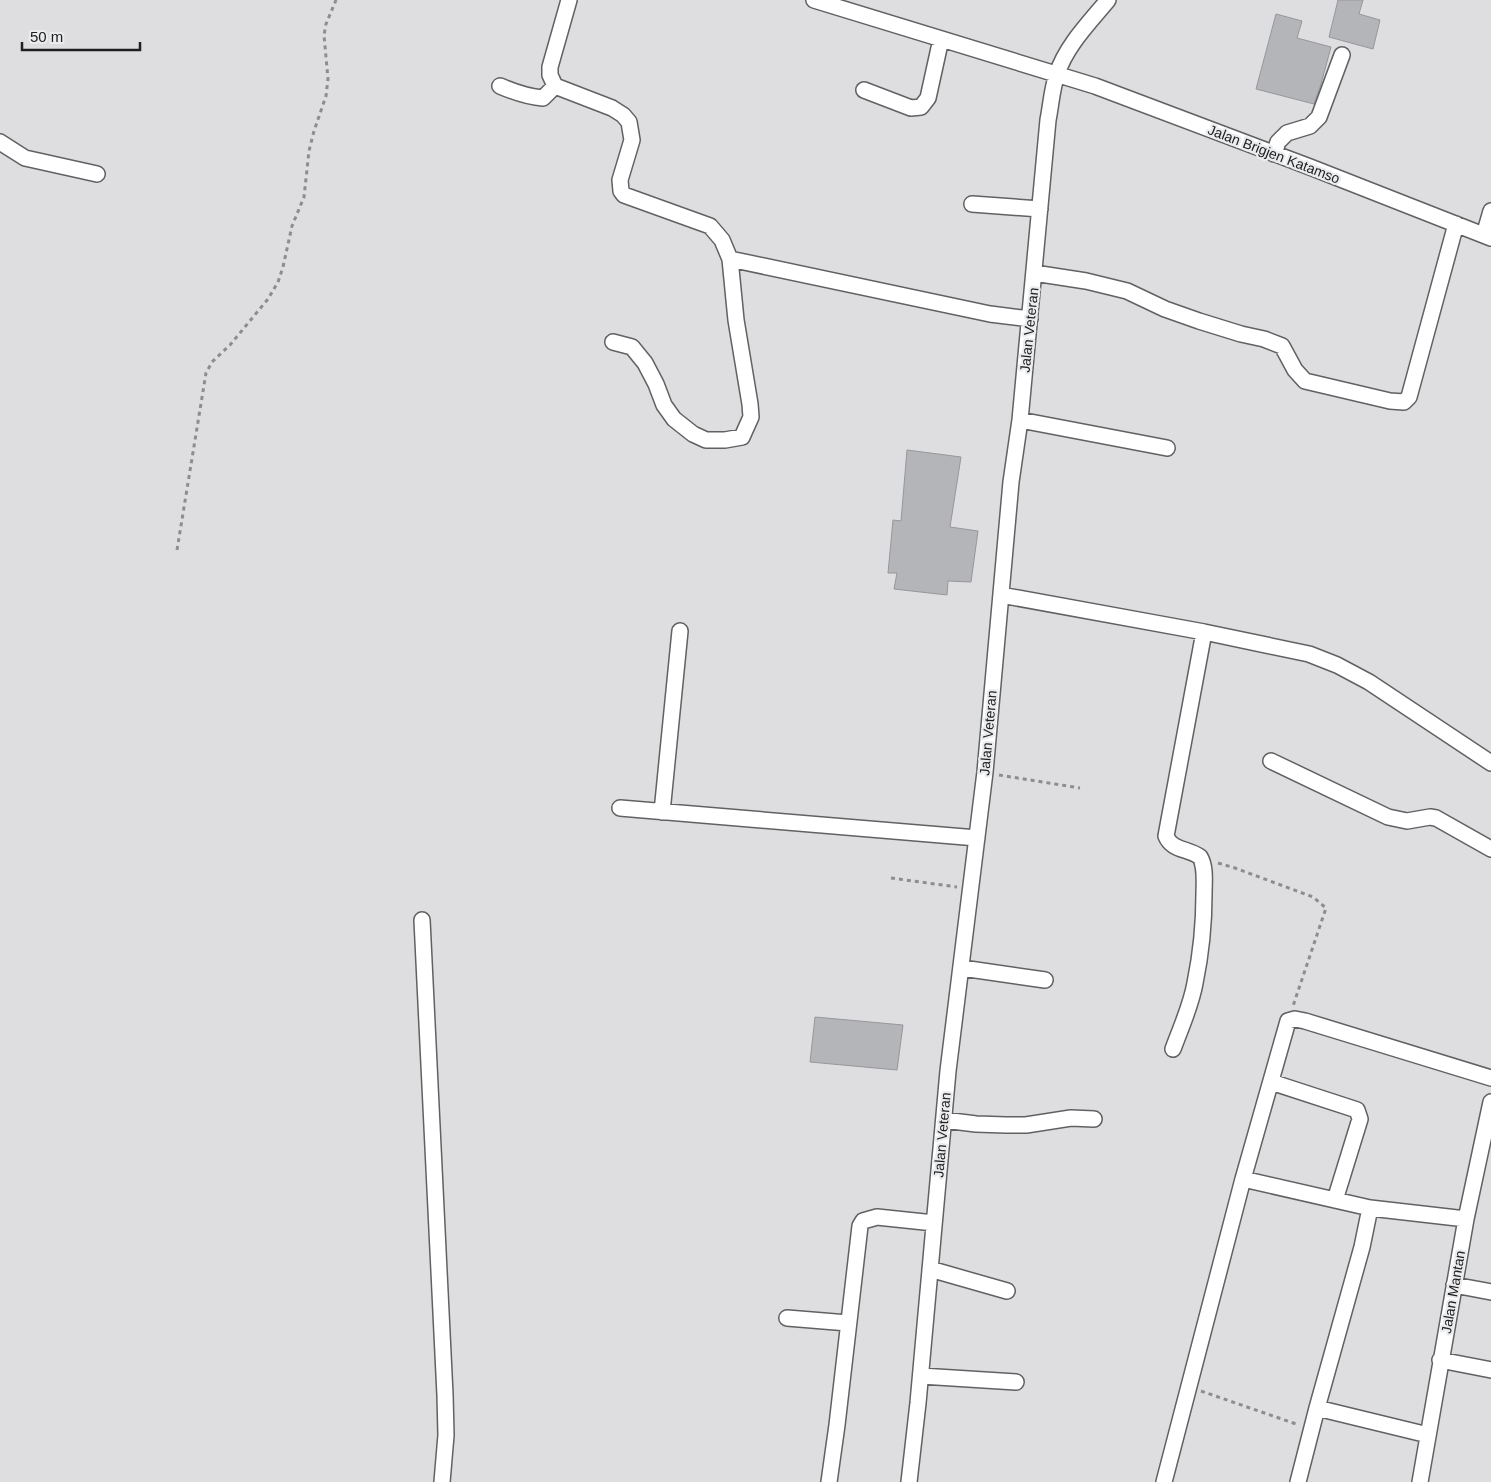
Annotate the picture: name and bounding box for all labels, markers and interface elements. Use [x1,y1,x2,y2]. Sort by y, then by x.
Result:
scale bar [22,20,140,52]
text: 50 m [30,28,63,45]
street label: Jalan Brigjen Katamso [1206,121,1342,187]
street label: Jalan Veteran [1017,287,1041,373]
street label: Jalan Veteran [976,690,1000,776]
street label: Jalan Veteran [930,1092,954,1178]
street label: Jalan Mantan [1438,1249,1468,1335]

